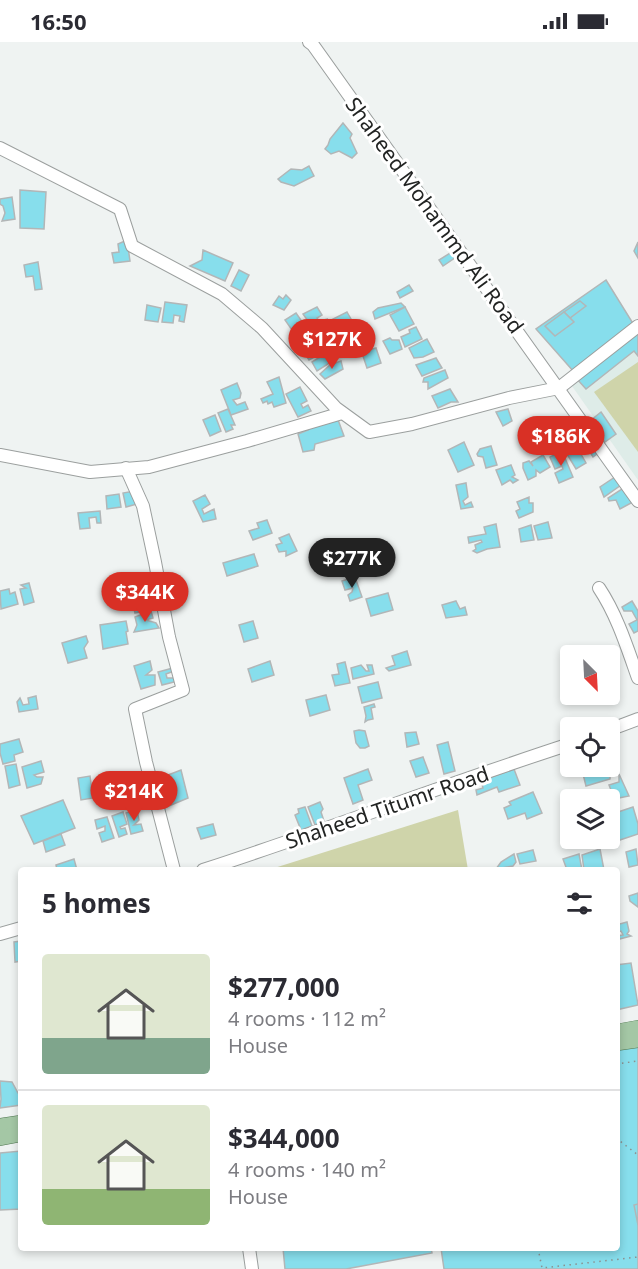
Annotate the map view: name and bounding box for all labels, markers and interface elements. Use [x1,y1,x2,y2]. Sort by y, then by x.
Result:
text: 16:50 [30,6,87,36]
street label: Shaheed Mohammd Ali Road [340,91,530,339]
pin: $127K [290,319,374,370]
text: $127K [302,325,362,352]
pin: $186K [519,416,603,467]
text: $186K [531,422,591,449]
pin: $277K [310,538,394,589]
text: $277K [322,544,382,571]
pin: $344K [103,572,187,623]
text: $344K [115,578,175,605]
north arrow [560,645,620,705]
map controls [560,645,620,849]
button: locate [560,717,620,777]
street label: Shaheed Titumr Road [282,759,492,855]
pin: $214K [92,771,176,822]
text: $214K [104,777,164,804]
button: layers [560,789,620,849]
text: 5 homes [42,885,151,921]
icon: filters [563,887,596,920]
text: $277,000 [228,969,340,1005]
icon: home [90,978,162,1050]
text: 4 rooms · 112 m² [228,1005,386,1032]
text: House [228,1032,288,1059]
text: $344,000 [228,1120,340,1156]
icon: home [90,1129,162,1201]
text: 4 rooms · 140 m² [228,1156,386,1183]
text: House [228,1183,288,1210]

